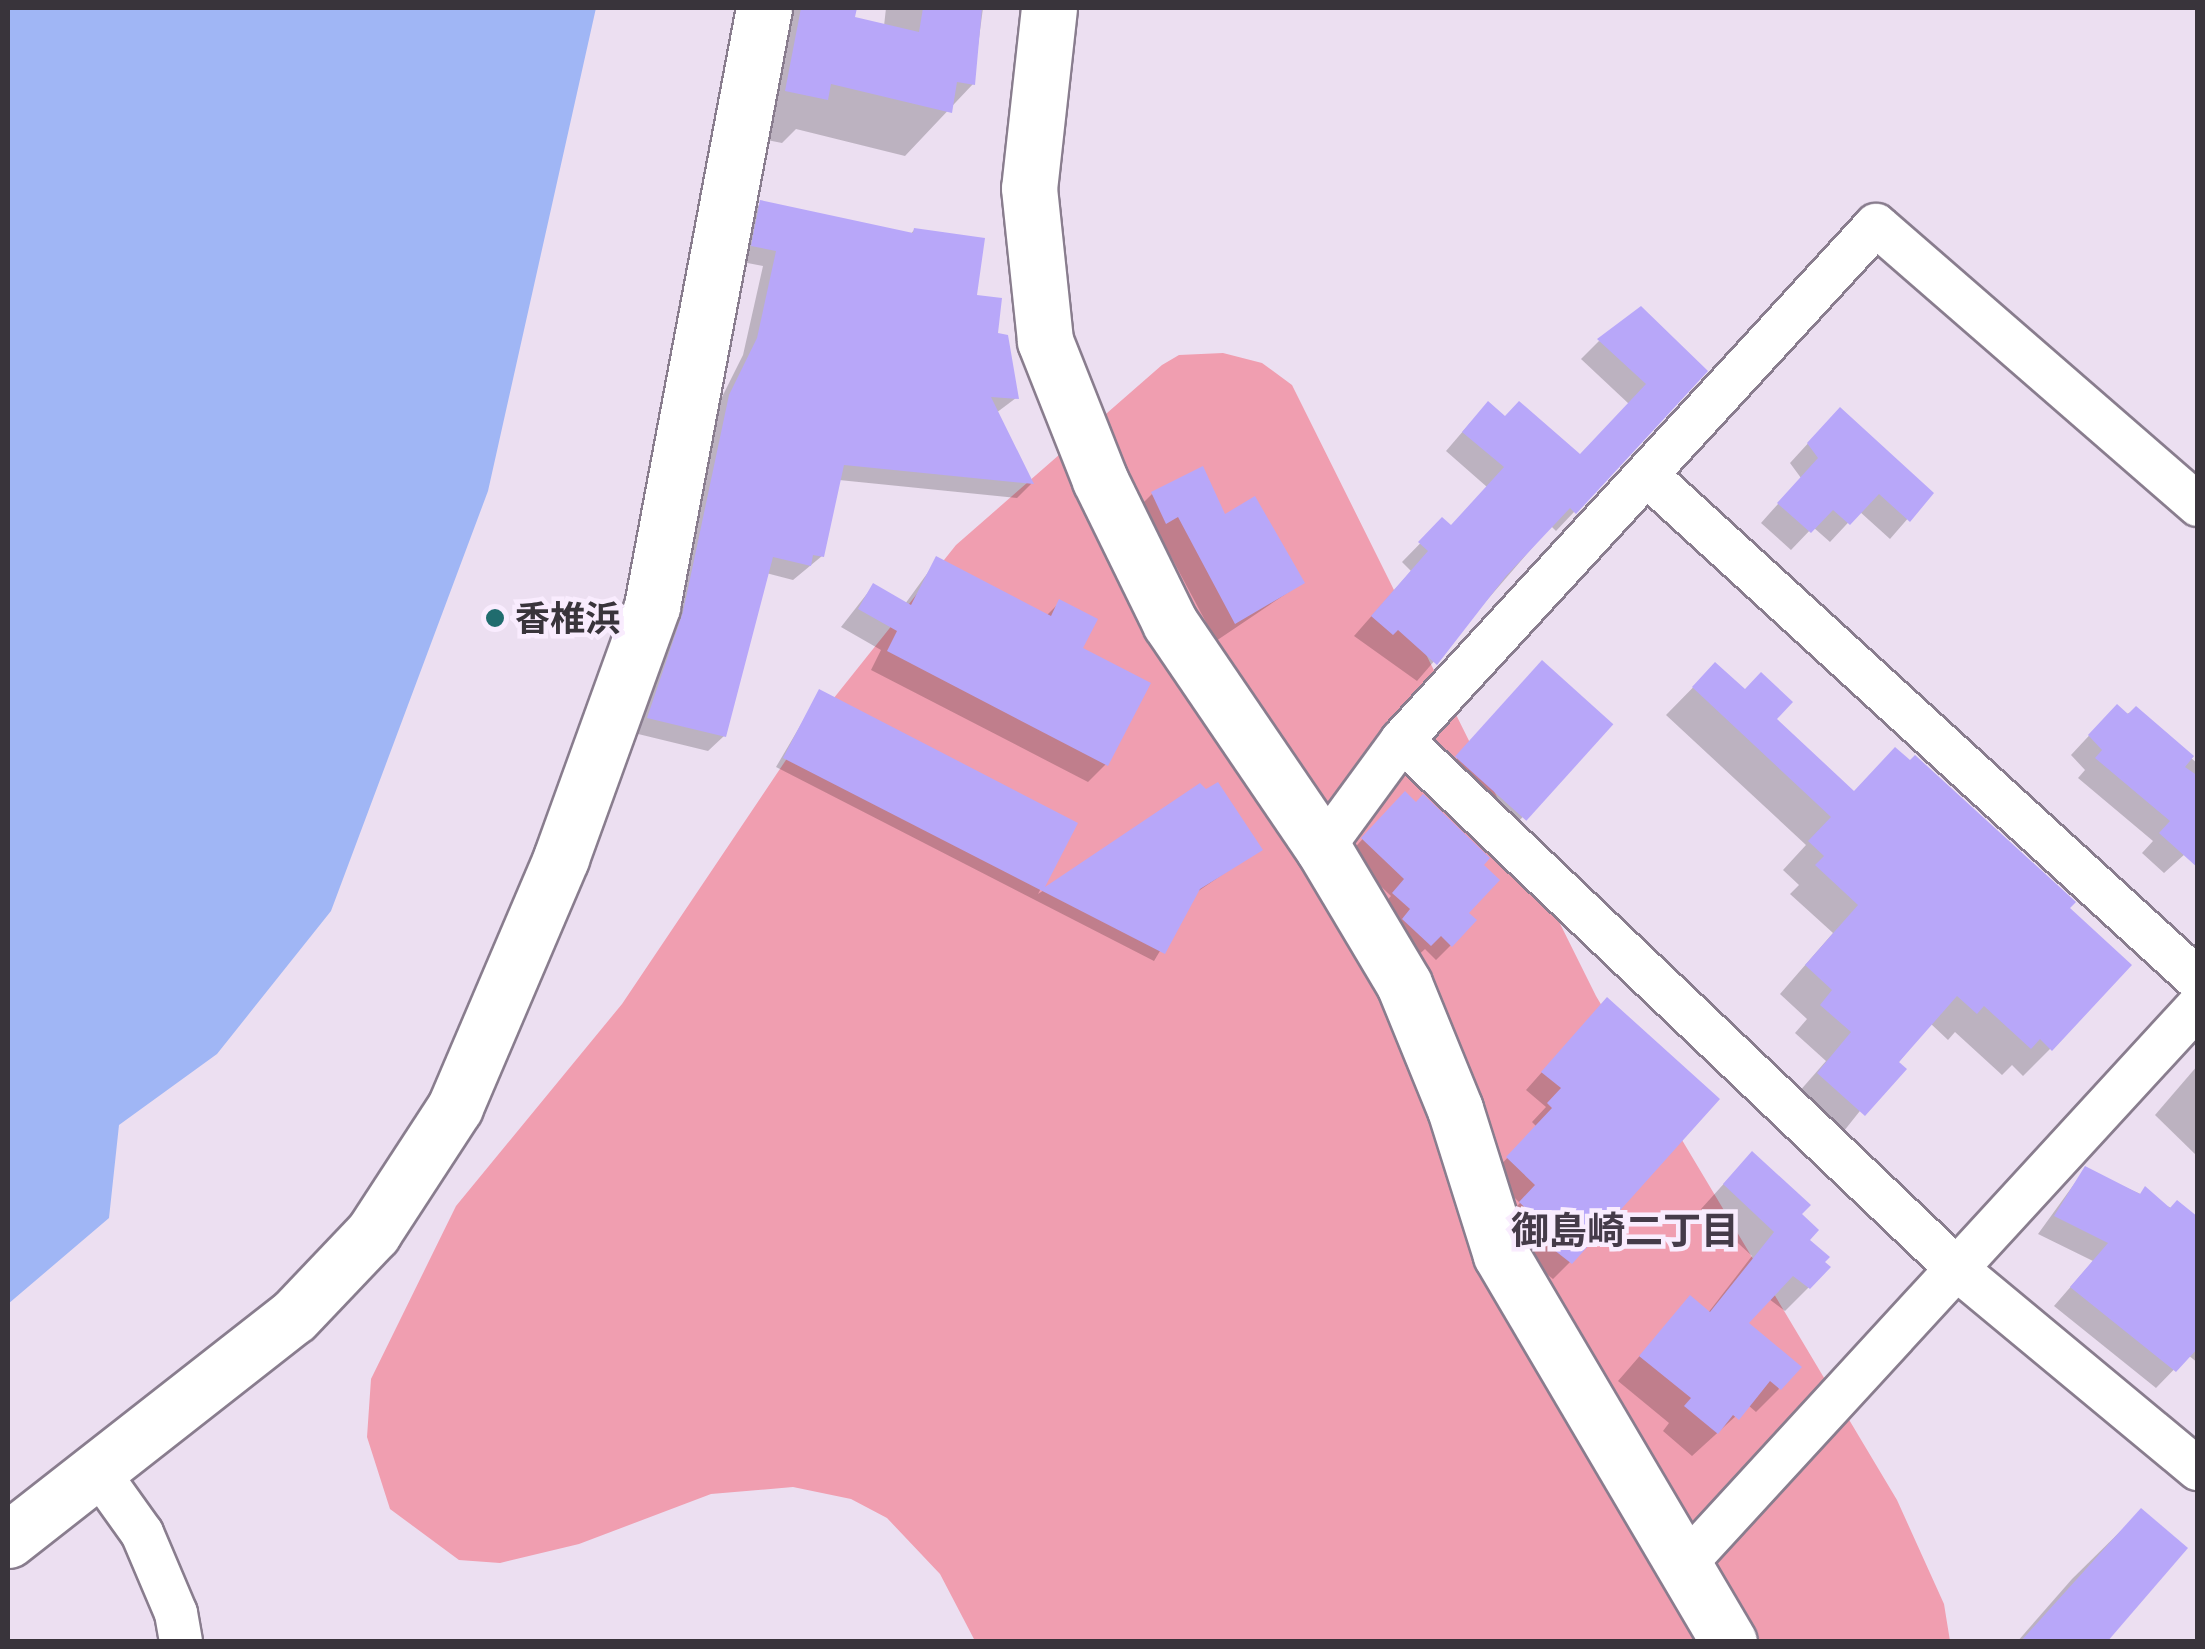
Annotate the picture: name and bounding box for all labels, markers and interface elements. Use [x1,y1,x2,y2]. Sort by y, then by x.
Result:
place label: 香椎浜 [515,597,620,639]
marker: 香椎浜 [484,607,506,629]
district label: 御島崎二丁目 [1511,1208,1739,1254]

